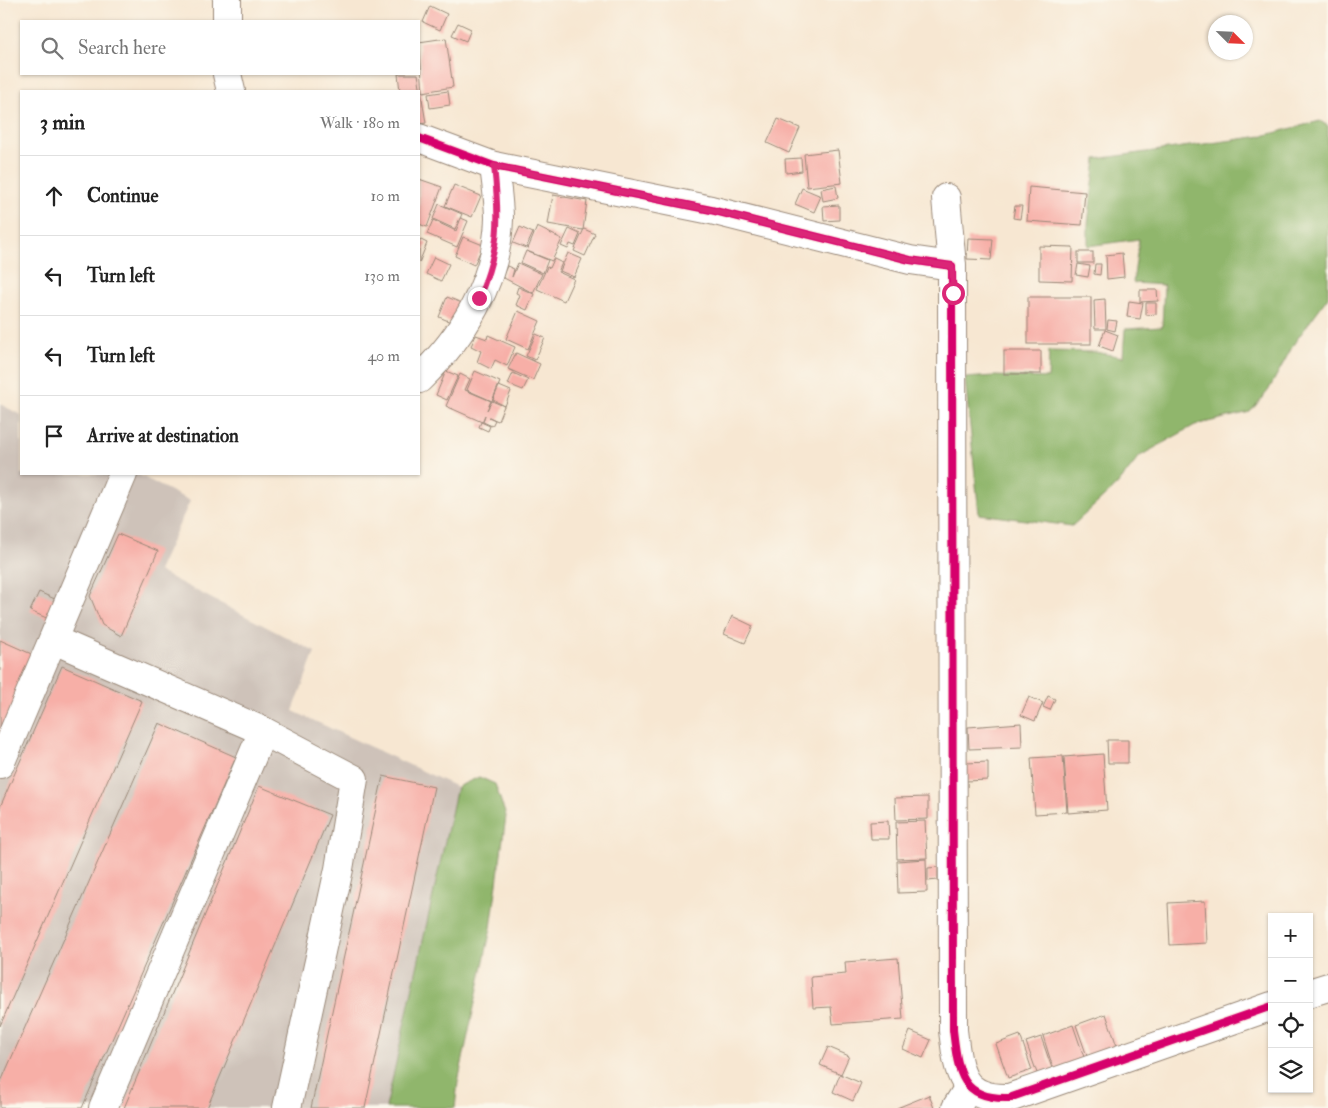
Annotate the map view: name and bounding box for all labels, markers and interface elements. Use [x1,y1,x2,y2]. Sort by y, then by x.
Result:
north arrow [1208,15,1253,60]
search box [20,20,420,75]
icon: search [38,34,66,62]
text: Search here [78,36,166,60]
text: 3 min [40,109,85,136]
text: Walk · 180 m [320,113,400,133]
icon: ahead [40,182,68,210]
text: Continue [87,184,158,208]
text: 10 m [370,186,400,206]
icon: left [40,262,68,290]
text: Turn left [87,264,155,288]
text: 130 m [364,266,400,286]
route start [942,282,965,305]
route end [468,287,491,310]
icon: left [40,342,68,370]
text: Turn left [87,344,155,368]
text: 40 m [367,346,400,366]
icon: arrive [40,422,68,450]
text: Arrive at destination [87,424,239,448]
map controls [1268,913,1313,1093]
button: + [1268,913,1313,958]
button: − [1268,958,1313,1003]
button: locate [1268,1003,1313,1048]
button: layers [1268,1048,1313,1093]

